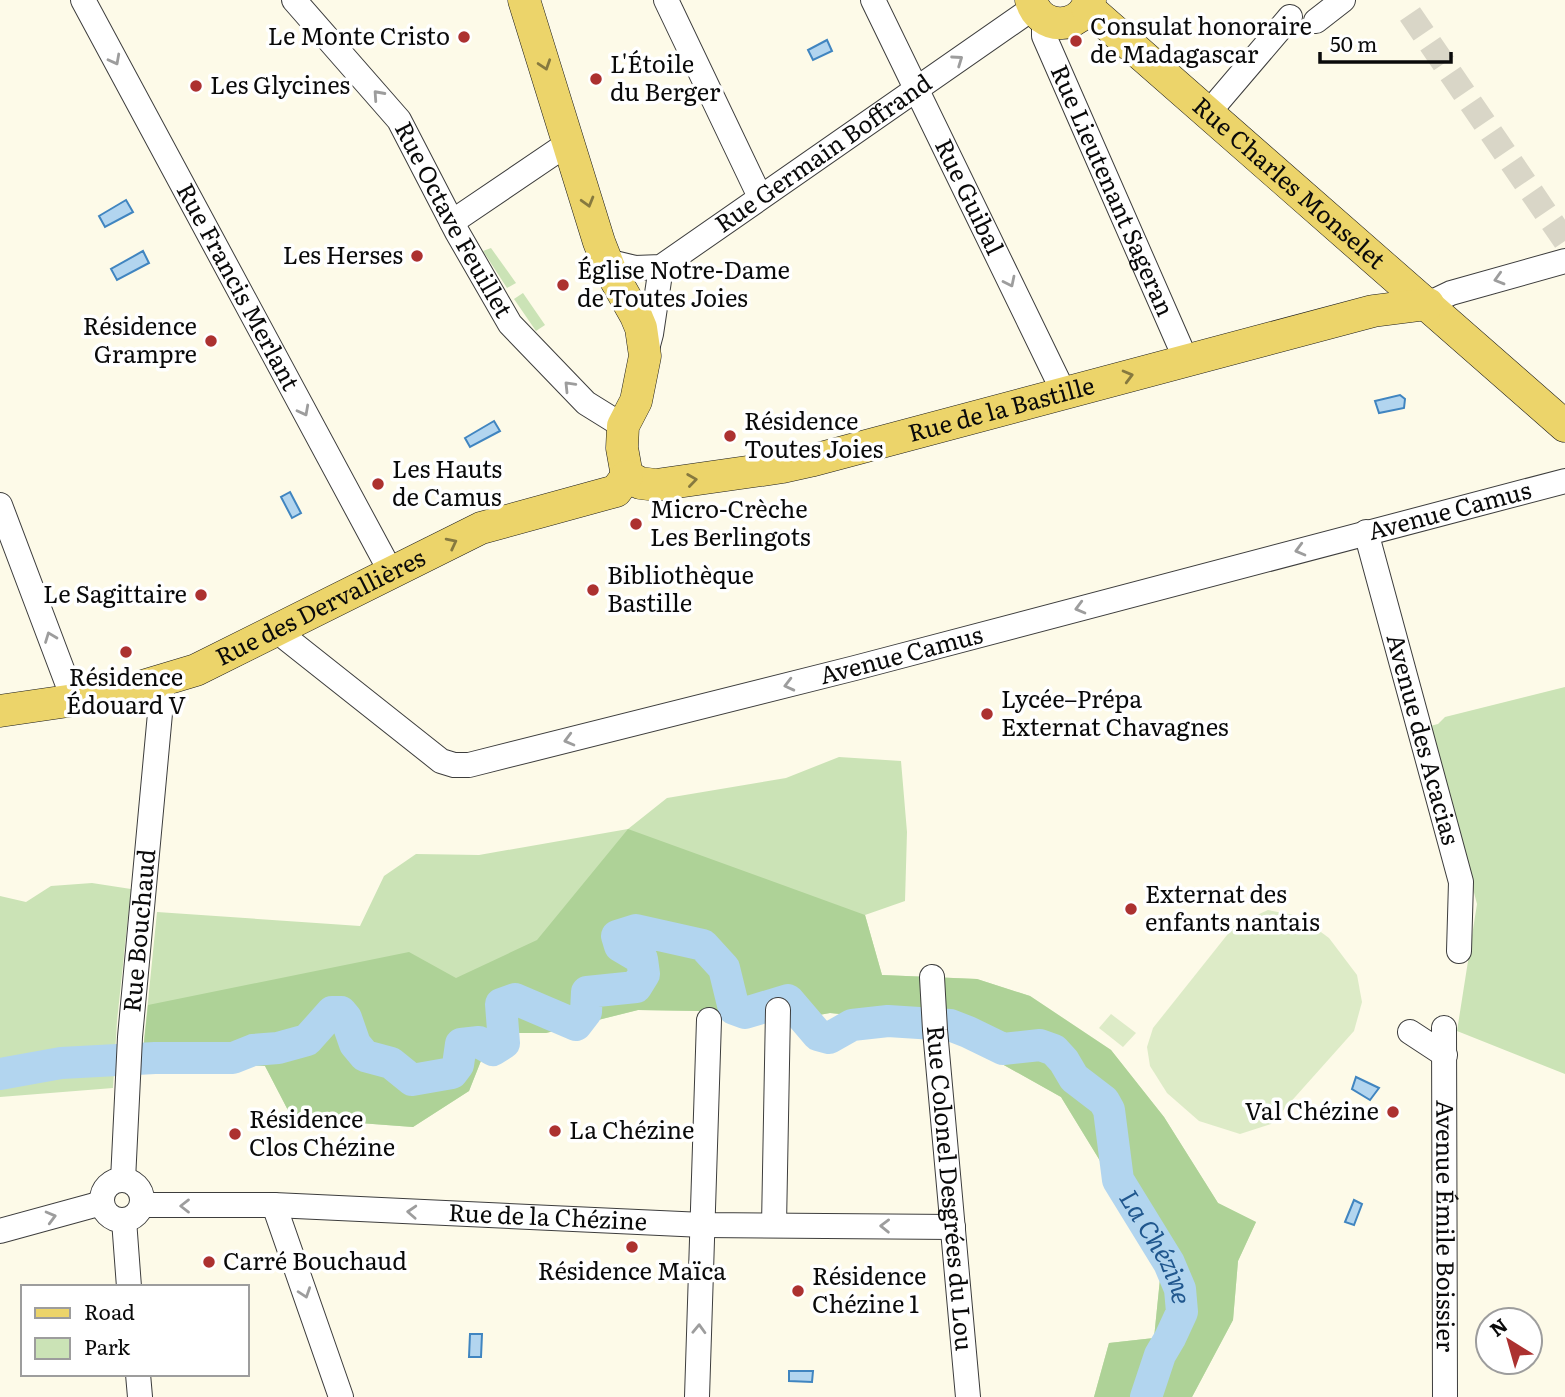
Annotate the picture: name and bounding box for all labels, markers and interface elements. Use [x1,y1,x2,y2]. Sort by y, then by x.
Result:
place label: Consulat honoraire de Madagascar [1090,7,1312,70]
place label: Le Monte Cristo [268,17,450,52]
scale bar [1320,21,1451,65]
text: 50 m [1330,27,1377,58]
marker: Le Monte Cristo [456,29,472,45]
marker: Consulat honoraire de Madagascar [1068,33,1084,49]
place label: L'Étoile du Berger [610,45,721,108]
one-way arrow [107,53,120,65]
one-way arrow [950,55,963,68]
one-way arrow [537,58,551,71]
street label: Rue Lieutenant Sageran [1044,59,1185,321]
street label: Rue Germain Boffrand [707,64,938,240]
place label: Les Glycines [210,66,350,101]
marker: L'Étoile du Berger [588,71,604,87]
marker: Les Glycines [188,78,204,94]
street label: Rue Charles Monselet [1186,88,1394,276]
one-way arrow [374,90,386,103]
street label: Rue Octave Feuillet [388,115,523,323]
street label: Rue Guibal [928,132,1014,260]
street label: Rue Francis Merlant [170,176,310,396]
one-way arrow [579,195,594,207]
place label: Les Herses [283,236,403,271]
marker: Les Herses [409,248,425,264]
place label: Église Notre-Dame de Toutes Joies [577,251,790,314]
one-way arrow [1493,271,1505,286]
one-way arrow [1002,275,1016,287]
marker: Église Notre-Dame de Toutes Joies [555,277,571,293]
place label: Résidence Grampre [83,307,197,370]
marker: Résidence Grampre [203,333,219,349]
street label: Rue de la Bastille [904,366,1098,449]
one-way arrow [1121,370,1133,384]
one-way arrow [564,381,577,394]
place label: Résidence Toutes Joies [744,402,883,465]
one-way arrow [296,404,309,417]
marker: Résidence Toutes Joies [722,428,738,444]
place label: Les Hauts de Camus [392,450,502,513]
street label: Avenue Camus [1364,471,1535,547]
one-way arrow [687,473,698,488]
marker: Les Hauts de Camus [370,476,386,492]
place label: Micro-Crèche Les Berlingots [650,490,811,553]
marker: Micro-Crèche Les Berlingots [628,516,644,532]
one-way arrow [445,537,457,551]
street label: Rue des Dervallières [209,539,430,673]
one-way arrow [1294,541,1306,556]
place label: Bibliothèque Bastille [607,556,754,619]
place label: Le Sagittaire [43,575,187,610]
marker: Bibliothèque Bastille [585,582,601,598]
marker: Le Sagittaire [193,587,209,603]
one-way arrow [1075,600,1087,614]
street label: Avenue Camus [816,615,986,691]
street label: Avenue des Acacias [1379,629,1470,848]
one-way arrow [45,632,59,644]
marker: Résidence Édouard V [118,644,134,660]
place label: Résidence Édouard V [66,658,186,721]
one-way arrow [783,677,795,691]
place label: Lycée–Prépa Externat Chavagnes [1001,680,1229,743]
marker: Lycée–Prépa Externat Chavagnes [979,706,995,722]
one-way arrow [563,732,575,746]
street label: Rue Bouchaud [112,847,162,1014]
place label: Externat des enfants nantais [1145,875,1320,938]
marker: Externat des enfants nantais [1123,901,1139,917]
street label: Rue Colonel Desgrées du Lou [920,1024,984,1352]
place label: Val Chézine [1245,1092,1379,1127]
place label: Résidence Clos Chézine [249,1100,395,1163]
street label: Avenue Émile Boissier [1429,1100,1465,1353]
marker: Val Chézine [1385,1104,1401,1120]
place label: La Chézine [569,1111,695,1146]
marker: La Chézine [547,1123,563,1139]
marker: Résidence Clos Chézine [227,1126,243,1142]
water label: La Chézine [1111,1181,1203,1306]
street label: Rue de la Chézine [448,1193,648,1237]
one-way arrow [179,1198,190,1213]
one-way arrow [407,1204,418,1219]
one-way arrow [45,1211,57,1225]
one-way arrow [879,1218,889,1234]
marker: Résidence Maïca [624,1239,640,1255]
place label: Carré Bouchaud [223,1242,407,1277]
place label: Résidence Maïca [538,1252,726,1287]
marker: Carré Bouchaud [201,1254,217,1270]
place label: Résidence Chézine 1 [812,1257,926,1320]
marker: Résidence Chézine 1 [790,1283,806,1299]
legend [21,1285,248,1376]
one-way arrow [297,1286,311,1298]
text: Road [84,1295,135,1326]
north arrow [1474,1306,1544,1376]
text: N [1483,1311,1513,1343]
one-way arrow [692,1323,707,1334]
text: Park [84,1330,130,1361]

